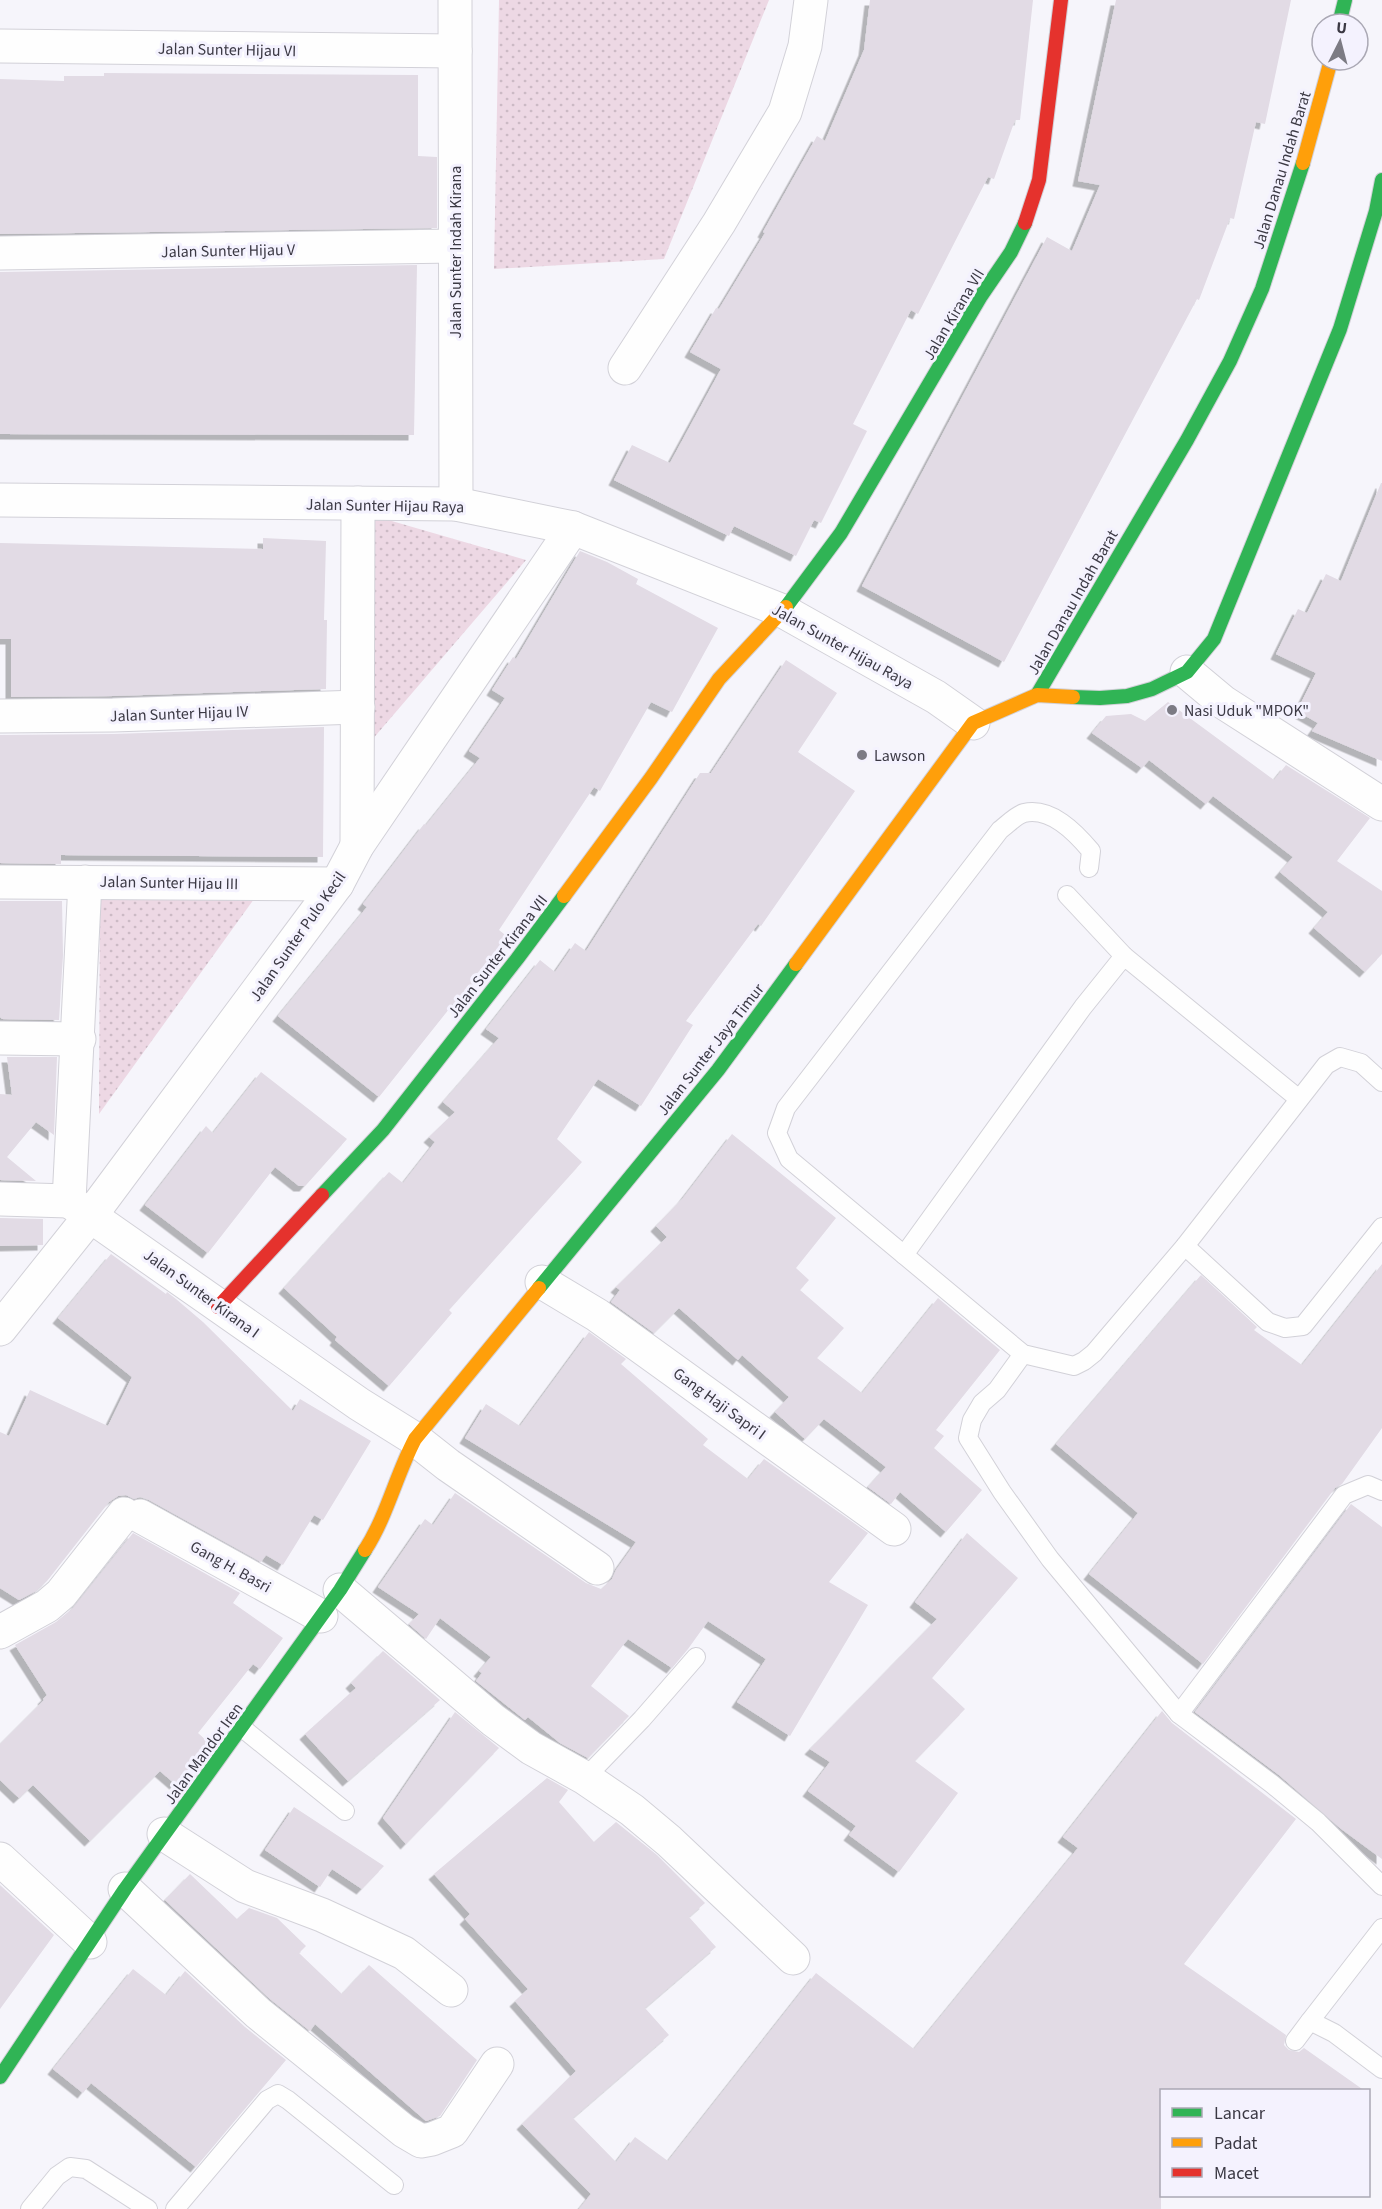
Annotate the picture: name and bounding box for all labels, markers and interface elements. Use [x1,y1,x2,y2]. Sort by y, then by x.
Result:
north arrow [1310,12,1370,72]
text: U [1335,17,1348,40]
street label: Jalan Sunter Hijau VI [158,38,296,62]
street label: Jalan Danau Indah Barat [1247,88,1317,252]
street label: Jalan Sunter Indah Kirana [445,166,467,338]
street label: Jalan Sunter Hijau V [161,239,296,263]
street label: Jalan Kirana VII [918,265,990,364]
street label: Jalan Sunter Hijau Raya [306,494,464,518]
street label: Jalan Danau Indah Barat [1022,525,1124,679]
street label: Jalan Sunter Hijau Raya [768,599,917,695]
place label: Nasi Uduk "MPOK" [1184,700,1309,722]
street label: Jalan Sunter Hijau IV [109,701,249,727]
marker: Nasi Uduk "MPOK" [1165,703,1179,717]
place label: Lawson [874,745,925,767]
marker: Lawson [855,748,869,762]
street label: Jalan Sunter Pulo Kecil [245,867,351,1006]
street label: Jalan Sunter Hijau III [99,871,238,895]
street label: Jalan Sunter Kirana VII [443,890,553,1023]
street label: Jalan Sunter Jaya Timur [652,979,770,1120]
street label: Jalan Sunter Kirana I [139,1244,264,1343]
street label: Gang Haji Sapri I [668,1363,770,1445]
street label: Gang H. Basri [186,1536,275,1598]
street label: Jalan Mandor Iren [159,1698,248,1809]
legend [1160,2089,1370,2197]
text: Lancar [1214,2101,1266,2126]
text: Padat [1214,2131,1257,2156]
text: Macet [1214,2161,1259,2186]

